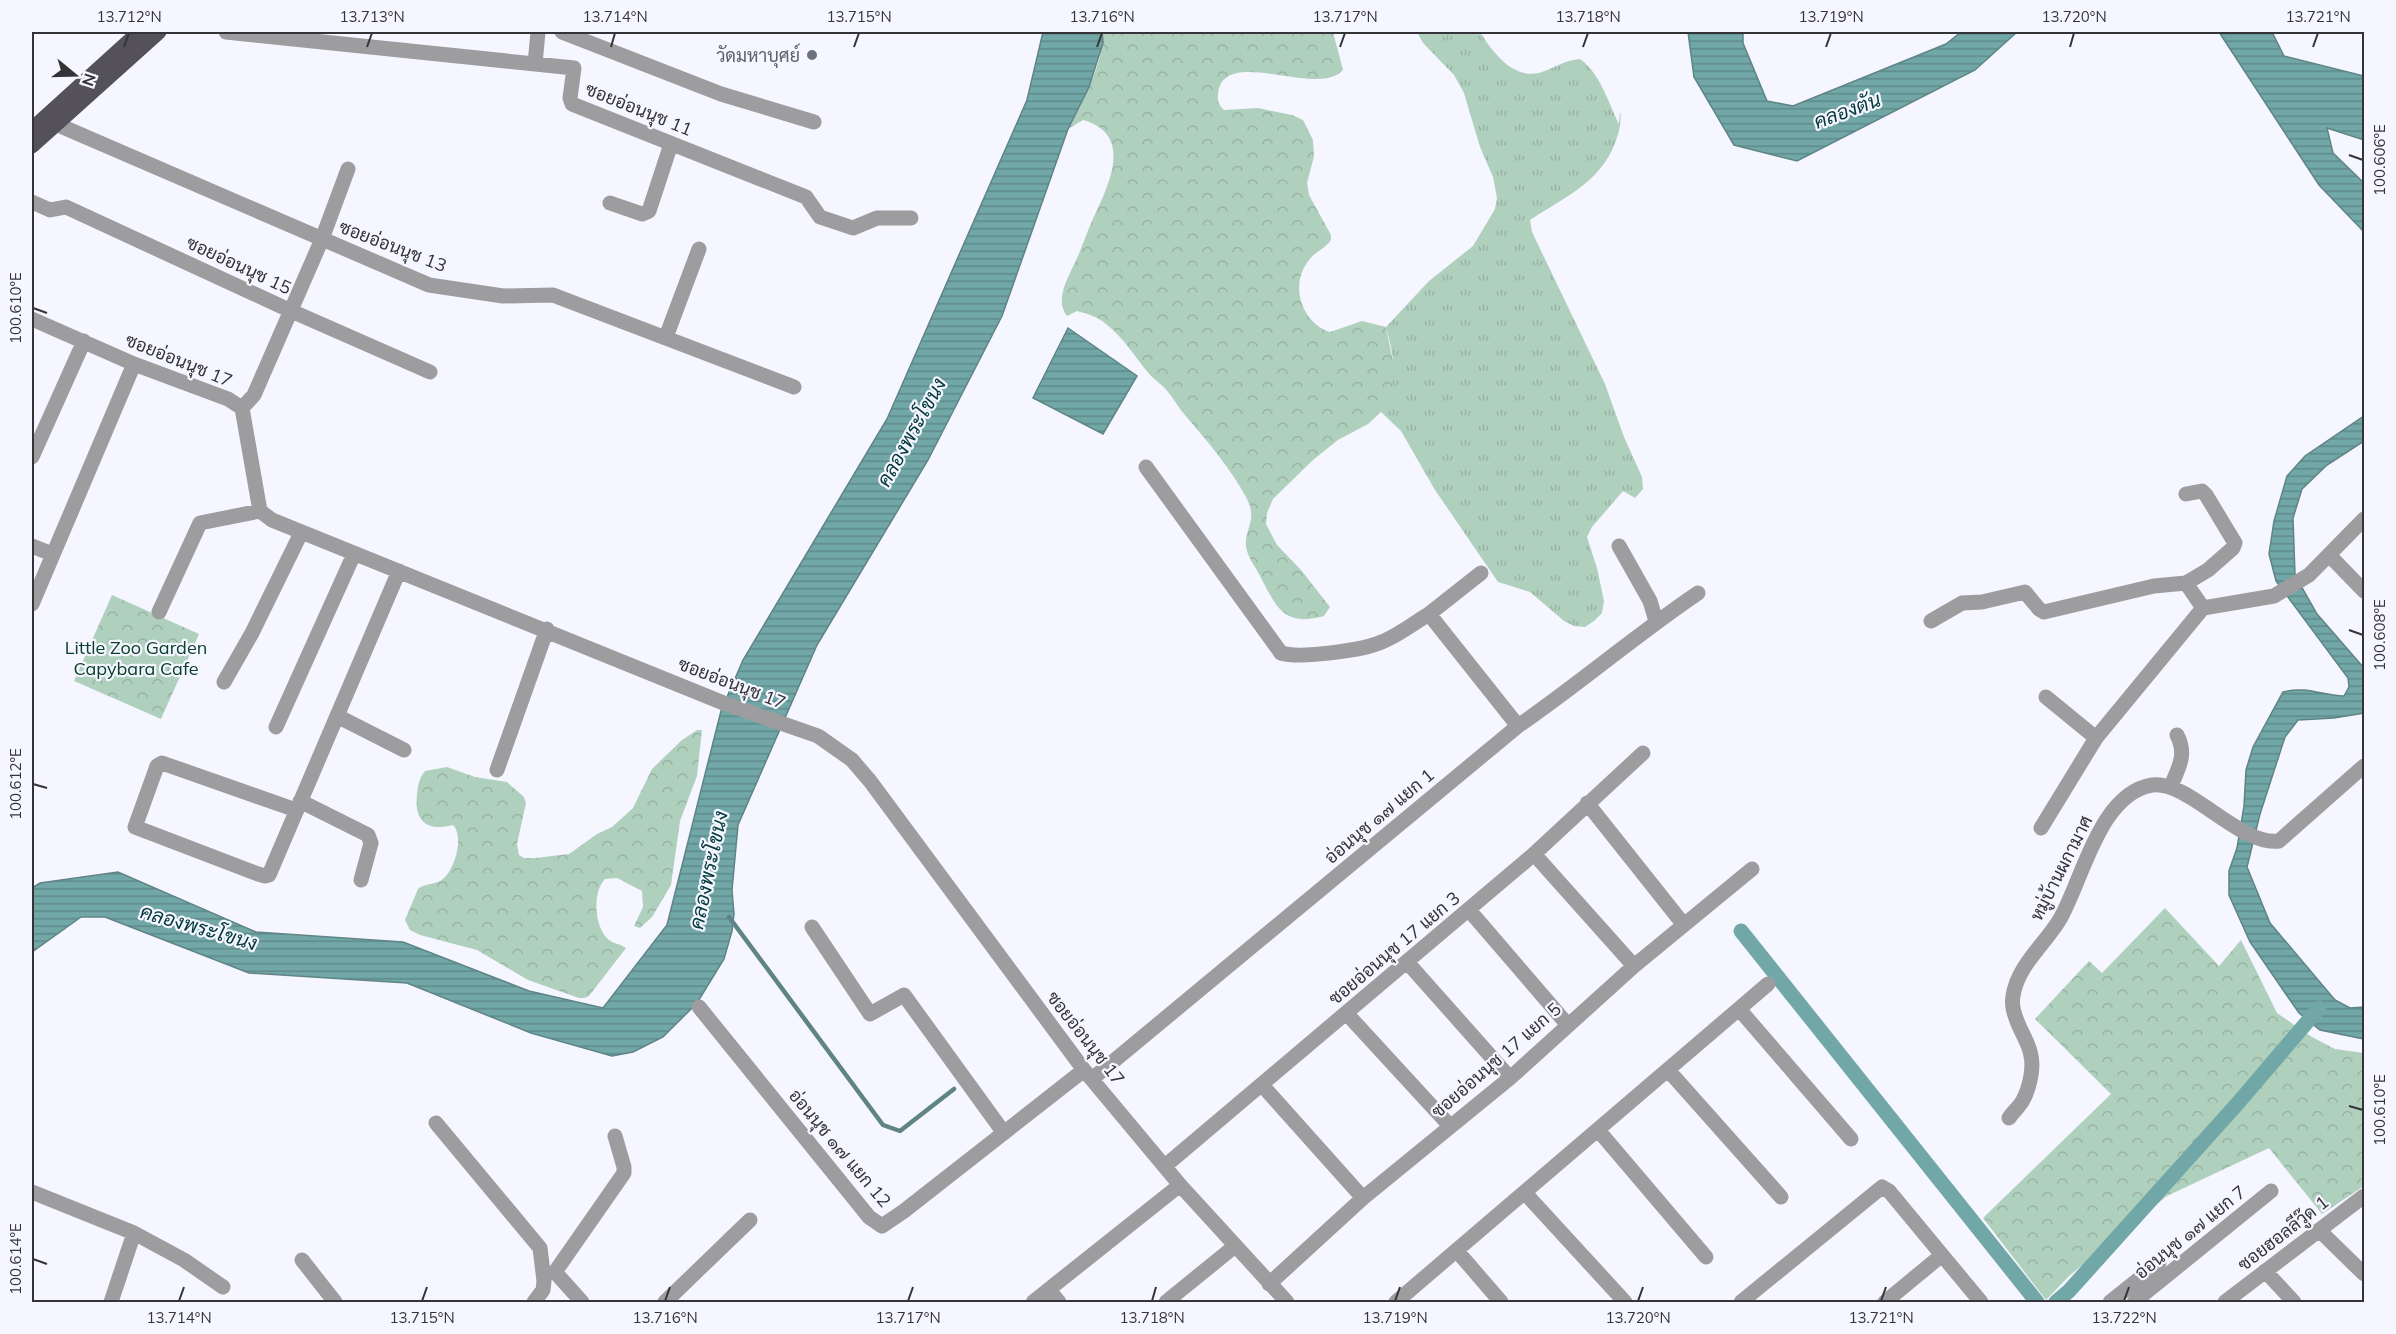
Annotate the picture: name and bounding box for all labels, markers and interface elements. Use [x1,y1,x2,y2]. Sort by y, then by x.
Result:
text: 13.712°N [96,7,162,26]
text: 13.713°N [339,7,405,26]
text: 13.714°N [582,7,648,26]
text: 13.715°N [826,7,892,26]
text: 13.716°N [1069,7,1135,26]
text: 13.717°N [1312,7,1378,26]
text: 13.718°N [1555,7,1621,26]
text: 13.719°N [1798,7,1864,26]
text: 13.720°N [2041,7,2107,26]
text: 13.721°N [2285,7,2351,26]
place label: วัดมหาบุศย์ [716,43,800,68]
north arrow [45,45,105,105]
marker: วัดมหาบุศย์ [805,48,819,62]
text: N [78,71,101,89]
street label: ซอยอ่อนนุช 11 [582,77,696,142]
water label: คลองตัน [1810,86,1884,134]
text: 100.606°E [2370,124,2389,196]
street label: ซอยอ่อนนุช 13 [336,215,450,278]
street label: ซอยอ่อนนุช 15 [182,231,295,300]
text: 100.610°E [6,272,25,344]
street label: ซอยอ่อนนุช 17 [122,328,236,393]
water label: คลองพระโขนง [871,373,951,491]
text: 100.608°E [2370,599,2389,671]
park label: Little Zoo Garden Capybara Cafe [65,636,207,680]
street label: ซอยอ่อนนุช 17 [675,652,789,715]
text: 100.612°E [6,748,25,820]
street label: อ่อนนุช ๑๗ แยก 1 [1319,763,1439,869]
water label: คลองพระโขนง [683,808,733,932]
street label: หมู่บ้านผกามาศ [2025,811,2099,925]
street label: ซอยอ่อนนุช 17 แยก 3 [1324,886,1465,1010]
water label: คลองพระโขนง [138,898,260,956]
street label: ซอยอ่อนนุช 17 [1041,986,1130,1090]
street label: ซอยอ่อนนุช 17 แยก 5 [1426,997,1566,1123]
text: 100.610°E [2370,1074,2389,1146]
street label: อ่อนนุช ๑๗ แยก 12 [783,1084,896,1212]
street label: อ่อนนุช ๑๗ แยก 7 [2130,1180,2251,1285]
street label: ซอยฮอลลีวู๊ด 1 [2232,1190,2334,1277]
text: 100.614°E [6,1223,25,1295]
text: 13.714°N [146,1308,212,1327]
text: 13.715°N [389,1308,455,1327]
text: 13.716°N [632,1308,698,1327]
text: 13.717°N [875,1308,941,1327]
text: 13.718°N [1119,1308,1185,1327]
text: 13.719°N [1362,1308,1428,1327]
text: 13.720°N [1605,1308,1671,1327]
text: 13.721°N [1848,1308,1914,1327]
text: 13.722°N [2091,1308,2157,1327]

